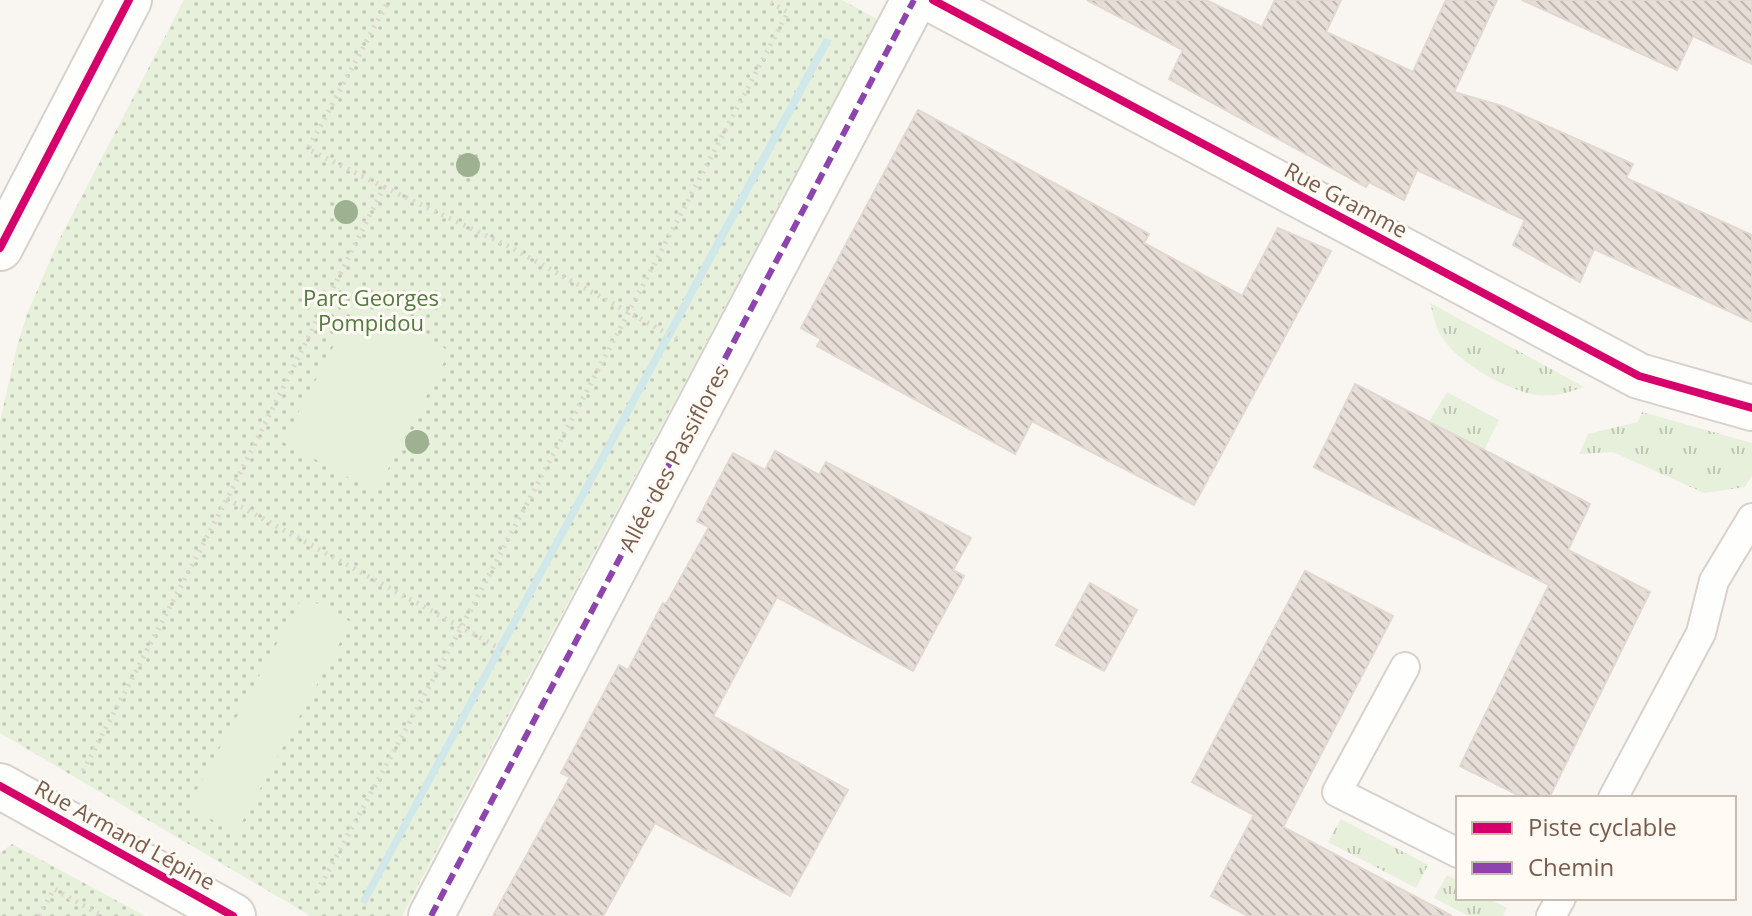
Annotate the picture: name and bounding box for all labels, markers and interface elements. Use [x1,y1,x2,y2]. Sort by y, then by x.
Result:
street label: Rue Gramme [1280,154,1413,244]
park label: Parc Georges Pompidou [303,282,439,337]
street label: Allée des Passiflores [611,359,735,556]
street label: Rue Armand Lépine [30,772,221,896]
legend [1456,796,1736,900]
text: Piste cyclable [1528,810,1677,843]
text: Chemin [1528,850,1614,883]

